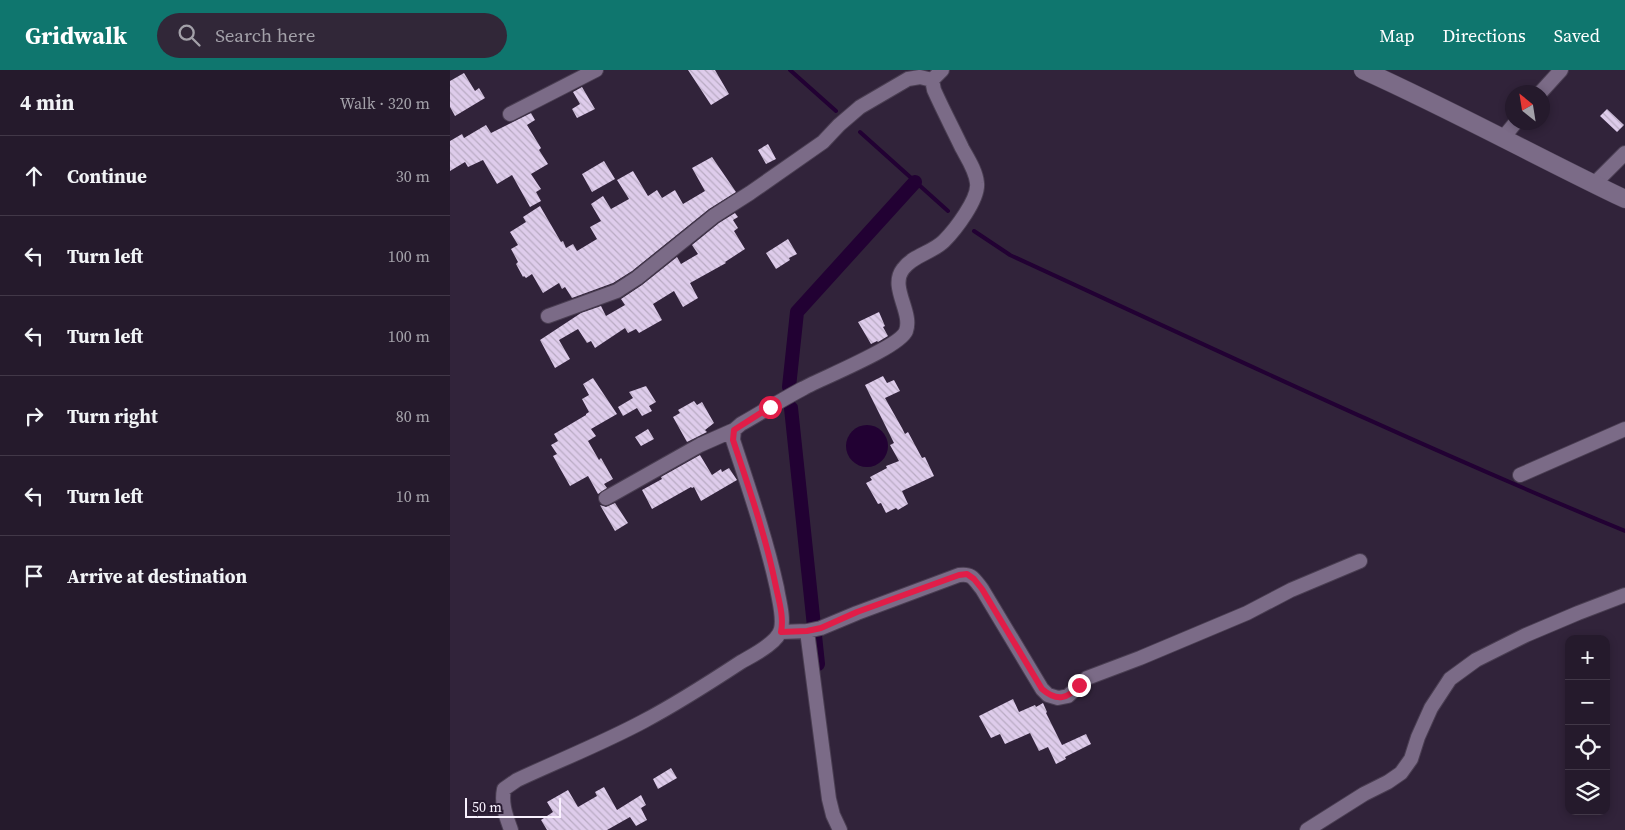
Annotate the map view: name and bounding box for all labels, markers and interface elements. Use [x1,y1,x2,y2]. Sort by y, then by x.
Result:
search box [157,13,507,58]
text: Gridwalk [25,19,127,52]
icon: search [175,21,203,49]
text: Search here [215,22,315,48]
text: Map [1379,23,1415,48]
text: Directions [1443,23,1526,48]
text: Saved [1554,23,1600,48]
north arrow [1505,85,1550,130]
text: 4 min [20,88,75,117]
text: Walk · 320 m [340,92,430,114]
icon: ahead [20,162,48,190]
text: Continue [67,163,147,189]
text: 30 m [396,165,430,187]
icon: left [20,242,48,270]
text: Turn left [67,243,143,269]
text: 100 m [388,245,430,267]
icon: left [20,322,48,350]
text: Turn left [67,323,143,349]
text: 100 m [388,325,430,347]
route start [759,396,782,419]
icon: right [20,402,48,430]
text: Turn right [67,403,158,429]
text: 80 m [396,405,430,427]
icon: left [20,482,48,510]
text: Turn left [67,483,143,509]
text: 10 m [396,485,430,507]
icon: arrive [20,562,48,590]
text: Arrive at destination [67,563,247,589]
map controls [1565,635,1610,815]
button: + [1565,635,1610,680]
route end [1068,674,1091,697]
button: − [1565,680,1610,725]
button: locate [1565,725,1610,770]
button: layers [1565,770,1610,815]
scale bar [465,795,561,818]
text: 50 m [472,797,502,817]

